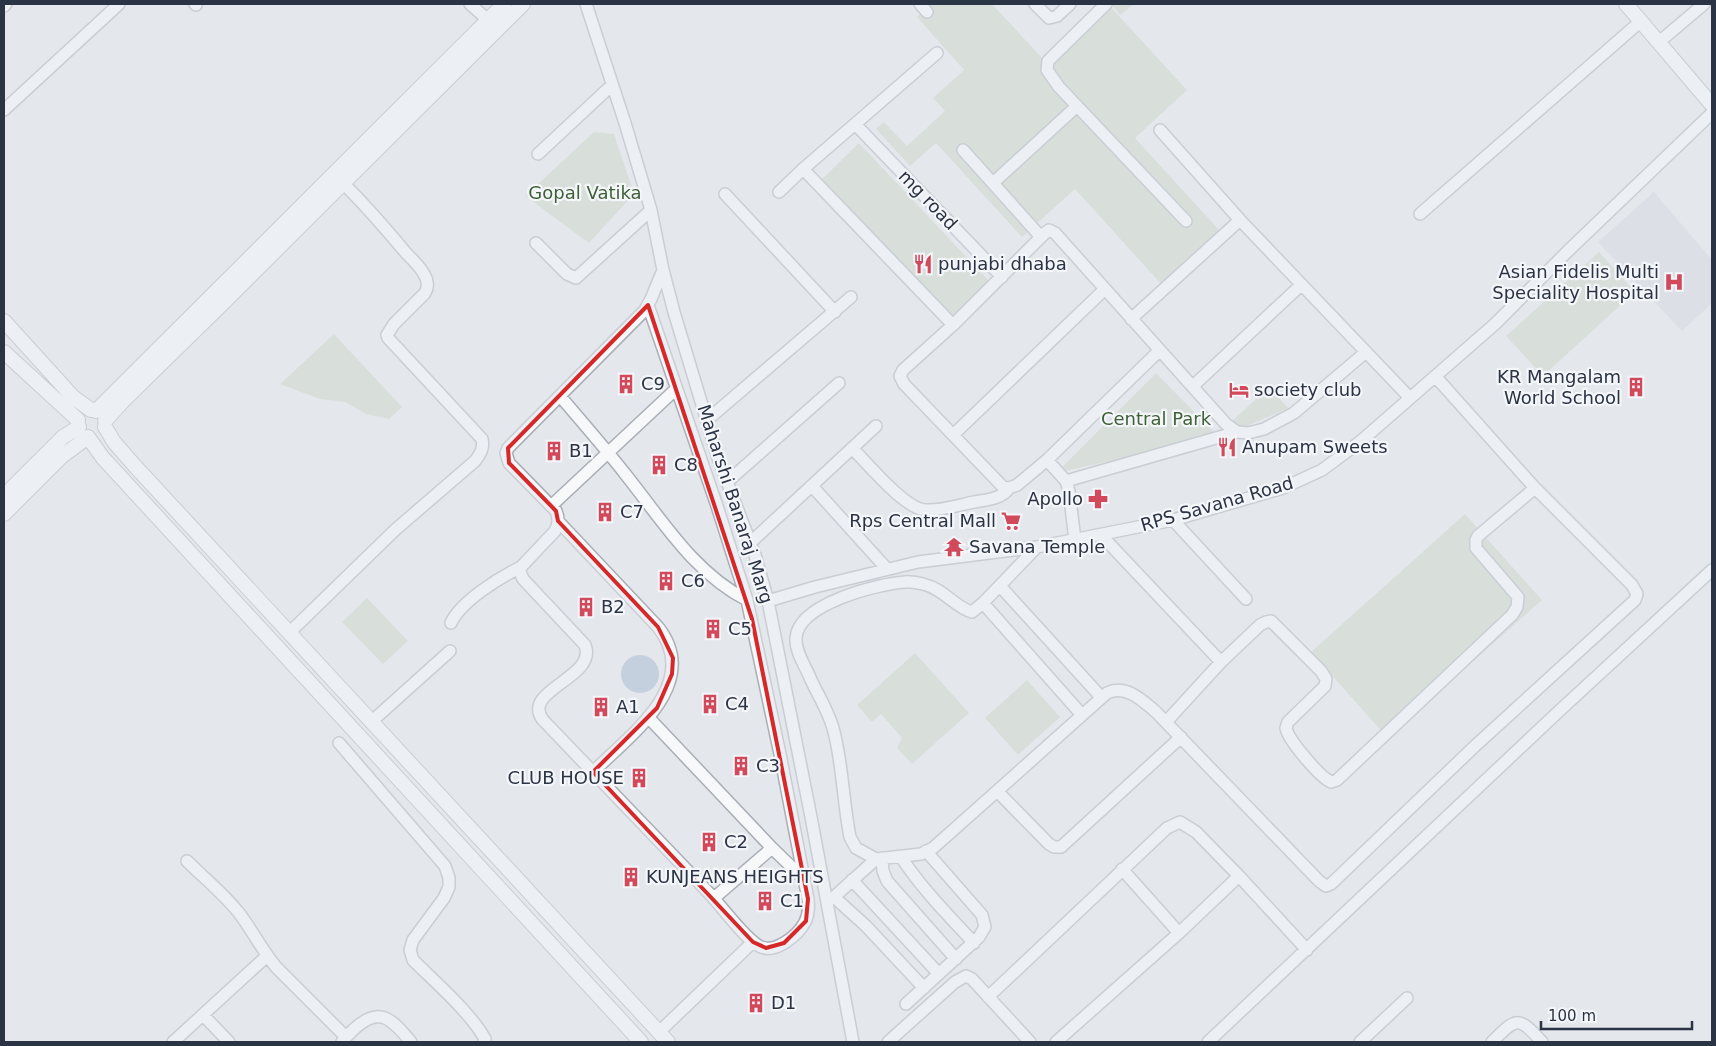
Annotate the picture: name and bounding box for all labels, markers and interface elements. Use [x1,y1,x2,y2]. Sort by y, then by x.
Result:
street label: mg road [895,165,962,234]
park label: Gopal Vatika [528,182,642,203]
restaurant icon: punjabi dhaba [912,253,934,275]
place label: punjabi dhaba [938,253,1067,274]
place label: Asian Fidelis Multi Speciality Hospital [1492,261,1659,303]
hospital icon: Asian Fidelis Multi Speciality Hospital [1663,271,1685,293]
place label: KR Mangalam World School [1497,366,1621,408]
building icon: C9 [615,373,637,395]
place label: C9 [641,373,665,394]
building icon: KR Mangalam World School [1625,376,1647,398]
hotel icon: society club [1228,379,1250,401]
place label: society club [1254,379,1362,400]
street label: Maharshi Banaraj Marg [693,402,778,606]
park label: Central Park [1101,408,1212,429]
restaurant icon: Anupam Sweets [1216,436,1238,458]
place label: Anupam Sweets [1242,436,1388,457]
building icon: B1 [543,440,565,462]
place label: B1 [569,440,593,461]
building icon: C8 [648,454,670,476]
place label: C8 [674,454,698,475]
street label: RPS Savana Road [1138,472,1296,535]
place label: Apollo [1027,488,1083,509]
pharmacy icon: Apollo [1087,488,1109,510]
building icon: C7 [594,501,616,523]
place label: C7 [620,501,644,522]
place label: Rps Central Mall [849,510,996,531]
supermarket icon: Rps Central Mall [1000,510,1022,532]
temple icon: Savana Temple [943,536,965,558]
place label: Savana Temple [969,536,1105,557]
building icon: C6 [655,570,677,592]
place label: C6 [681,570,705,591]
building icon: B2 [575,596,597,618]
place label: B2 [601,596,625,617]
building icon: C5 [702,618,724,640]
place label: C5 [728,618,752,639]
building icon: C4 [699,693,721,715]
place label: C4 [725,693,749,714]
building icon: A1 [590,696,612,718]
place label: A1 [616,696,640,717]
building icon: C3 [730,755,752,777]
place label: C3 [756,755,780,776]
place label: CLUB HOUSE [507,767,624,788]
building icon: CLUB HOUSE [628,767,650,789]
building icon: C2 [698,831,720,853]
place label: C2 [724,831,748,852]
building icon: KUNJEANS HEIGHTS [620,866,642,888]
place label: KUNJEANS HEIGHTS [646,866,824,887]
building icon: C1 [754,890,776,912]
place label: C1 [780,890,804,911]
building icon: D1 [745,992,767,1014]
place label: D1 [771,992,796,1013]
scale bar [1541,998,1692,1030]
text: 100 m [1548,1007,1596,1025]

